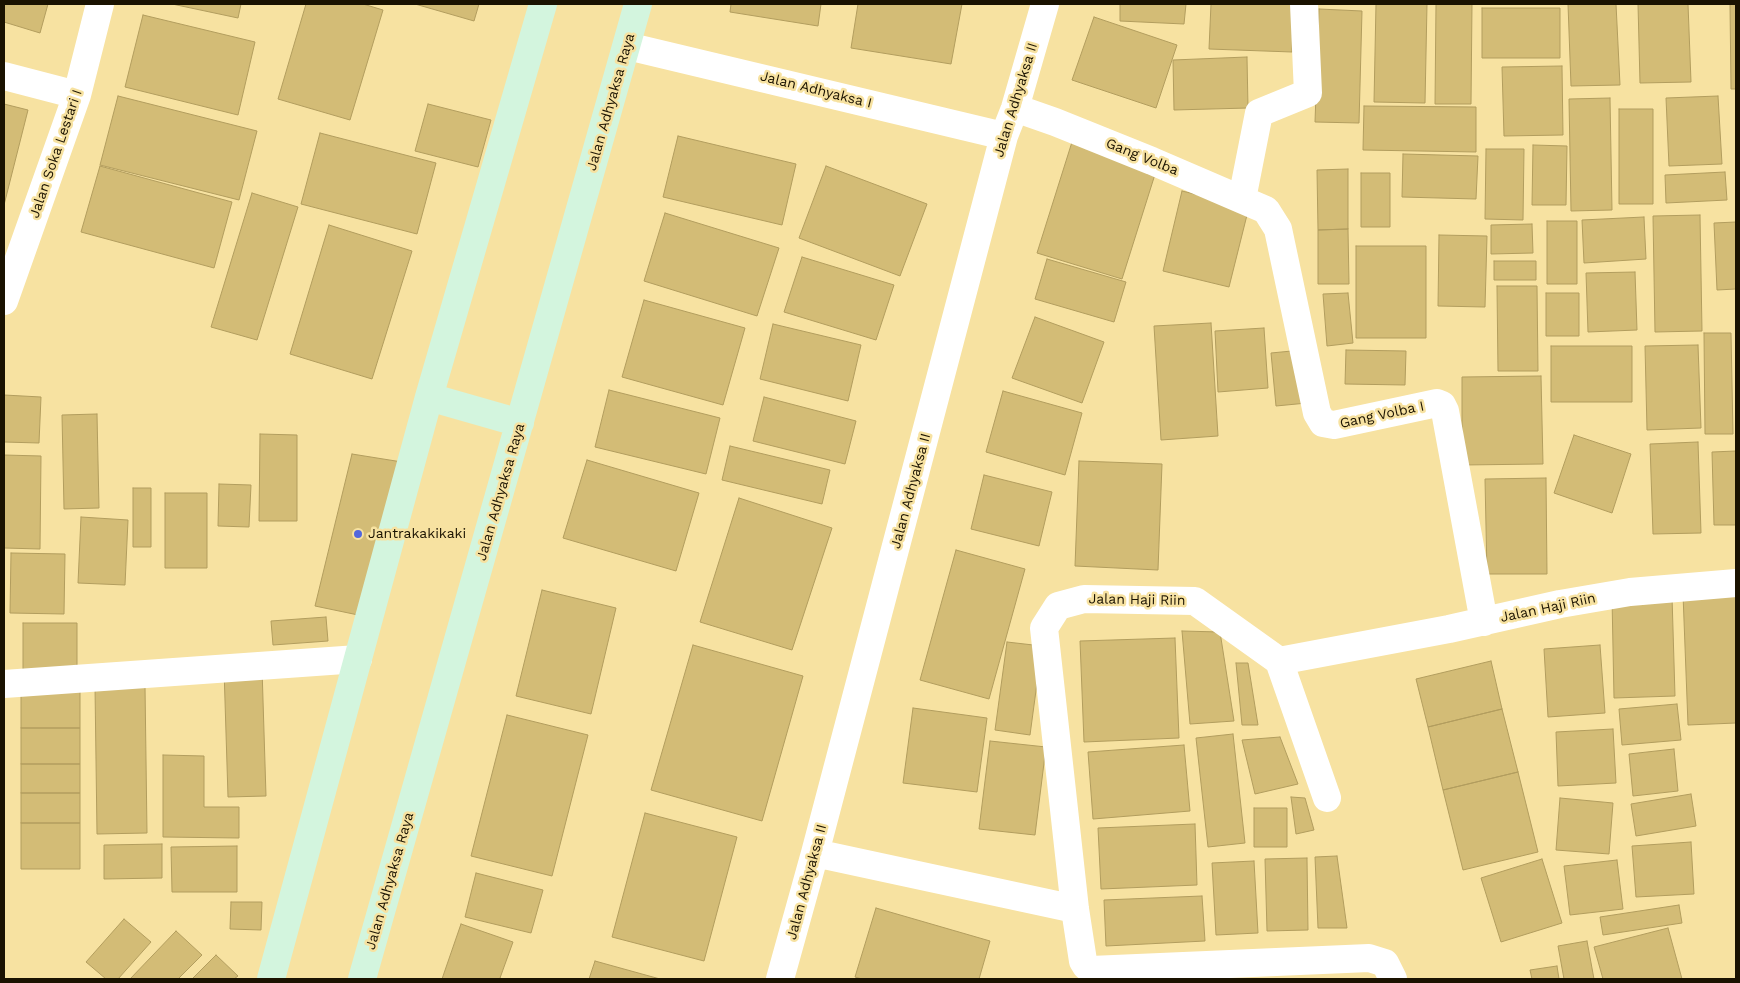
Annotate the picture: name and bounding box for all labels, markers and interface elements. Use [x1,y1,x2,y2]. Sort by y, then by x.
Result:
street label: Jalan Adhyaksa Raya [583,31,639,173]
street label: Jalan Adhyaksa II [991,41,1041,159]
street label: Jalan Adhyaksa I [758,68,874,112]
street label: Jalan Soka Lestari I [26,88,86,220]
street label: Gang Volba [1103,135,1181,179]
street label: Gang Volba I [1338,398,1426,432]
street label: Jalan Adhyaksa Raya [473,421,529,563]
street label: Jalan Adhyaksa II [888,431,934,551]
place label: Jantrakakikaki [368,526,466,542]
marker: Jantrakakikaki [352,528,364,540]
street label: Jalan Haji Riin [1499,590,1597,626]
street label: Jalan Haji Riin [1088,591,1186,609]
street label: Jalan Adhyaksa Raya [362,810,418,952]
street label: Jalan Adhyaksa II [784,822,830,942]

